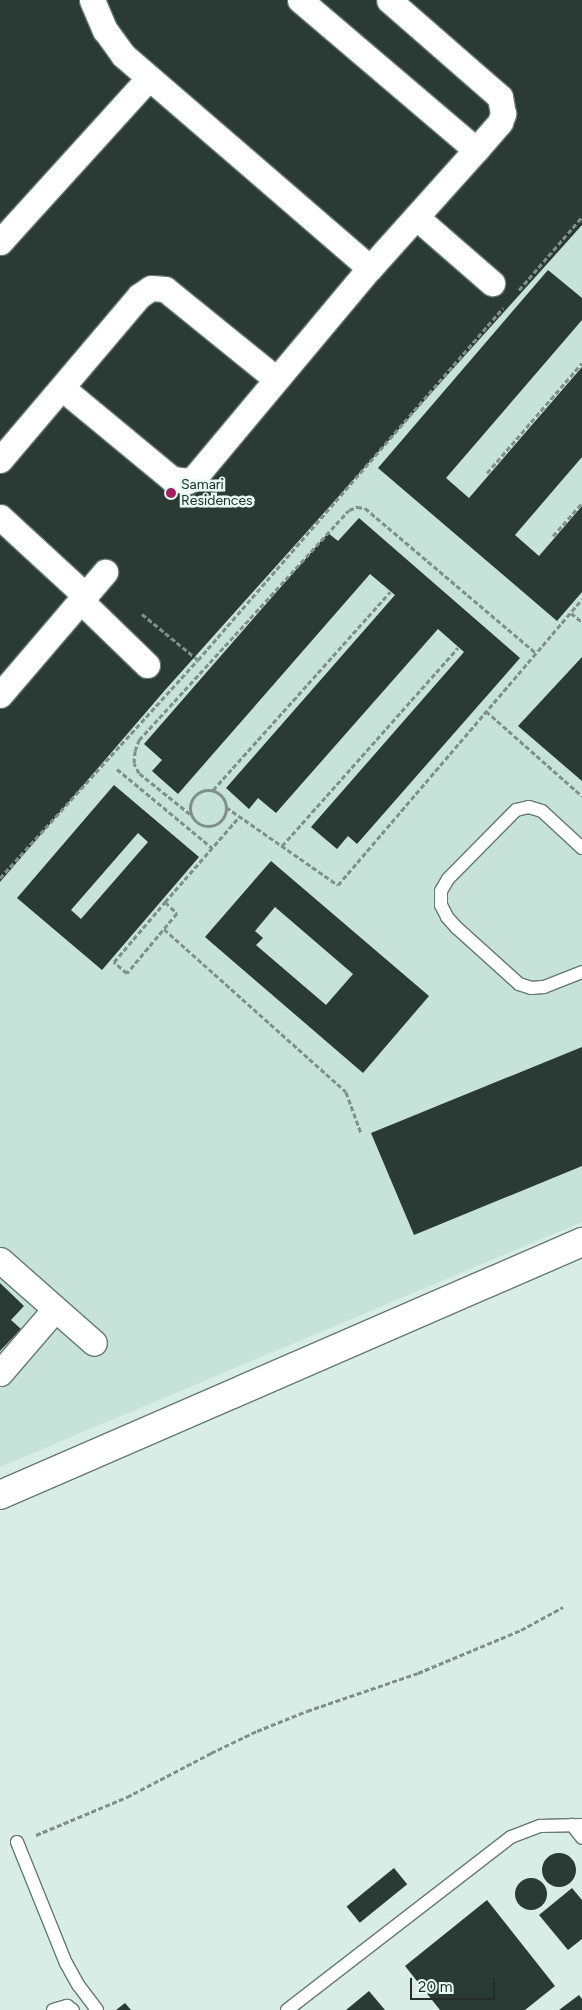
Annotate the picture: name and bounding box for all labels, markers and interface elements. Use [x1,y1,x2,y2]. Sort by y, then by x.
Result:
place label: Samari Residences [181,477,253,510]
marker: Samari Residences [165,487,177,499]
scale bar [412,1968,497,2000]
text: 20 m [418,1978,452,1996]

